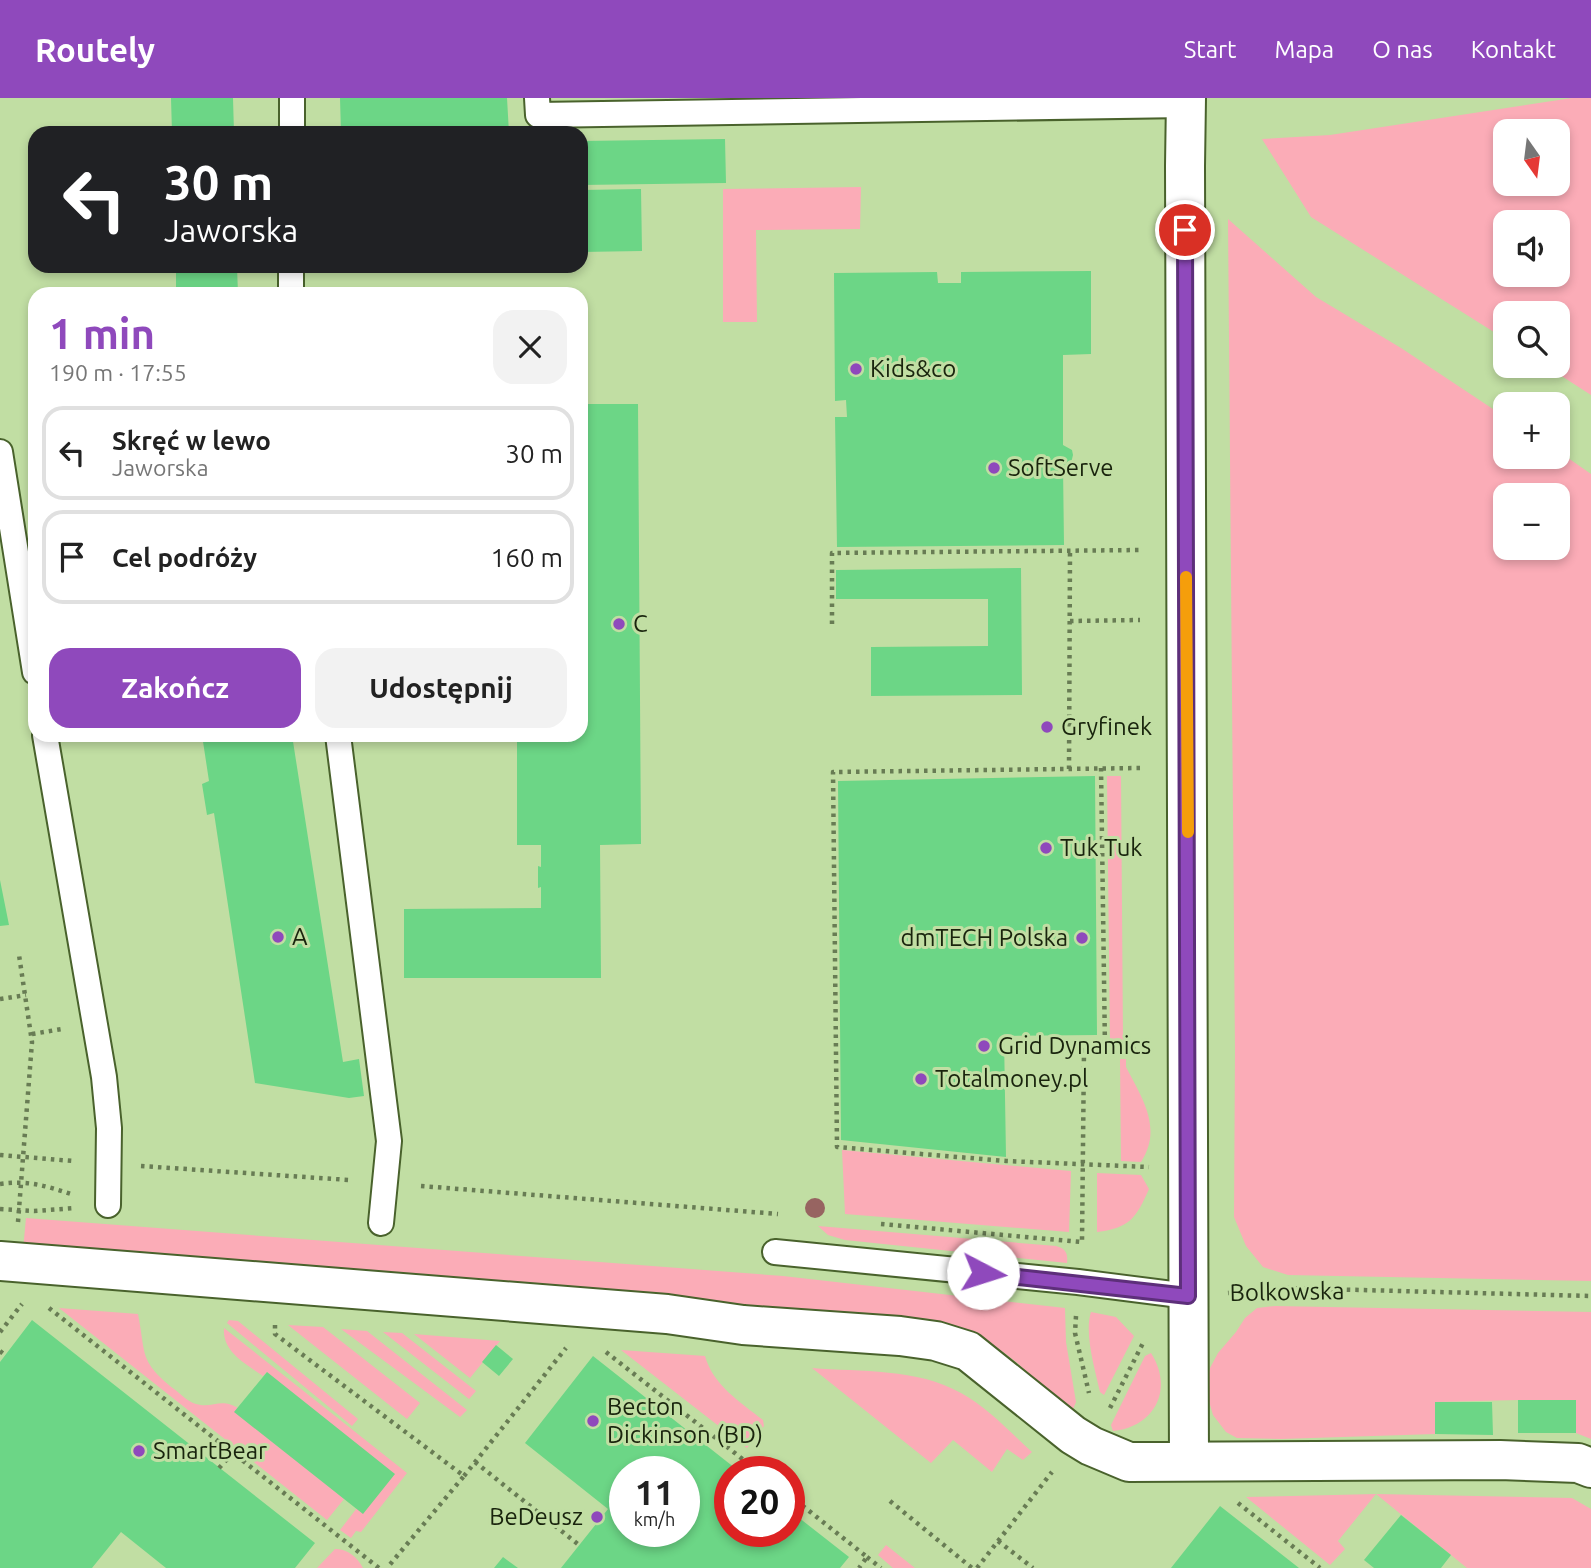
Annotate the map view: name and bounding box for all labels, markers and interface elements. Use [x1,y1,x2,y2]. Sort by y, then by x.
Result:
text: Routely [35,31,155,68]
text: Start [1184,36,1237,63]
text: Mapa [1275,36,1334,63]
text: O nas [1372,36,1433,63]
text: Kontakt [1471,36,1556,63]
north arrow [1493,119,1570,196]
map controls [1493,119,1570,560]
icon: left [49,154,140,245]
text: 30 m [164,154,273,209]
pin [1155,200,1215,260]
button: sound [1493,210,1570,287]
icon: arrive [1166,211,1204,249]
text: Jaworska [164,212,298,248]
button: search [1493,301,1570,378]
text: 1 min [49,310,155,357]
button: close [493,310,567,384]
place label: Kids&co [870,355,956,382]
text: 190 m · 17:55 [49,360,187,385]
marker: Kids&co [848,361,864,377]
button: + [1493,392,1570,469]
text: Skręć w lewo [112,426,271,455]
icon: left [53,434,91,472]
text: 30 m [505,439,563,468]
place label: SoftServe [1008,454,1114,481]
text: Jaworska [112,455,209,480]
marker: SoftServe [986,460,1002,476]
button: − [1493,483,1570,560]
icon: arrive [53,538,91,576]
text: Cel podróży [112,543,257,572]
text: 160 m [491,543,563,572]
place label: C [633,610,648,637]
marker: C [611,616,627,632]
button: Zakończ [49,648,301,728]
button: Udostępnij [315,648,567,728]
place label: Gryfinek [1061,713,1152,740]
marker: Gryfinek [1039,719,1055,735]
place label: Tuk Tuk [1060,834,1143,861]
marker: Tuk Tuk [1038,840,1054,856]
place label: A [292,923,308,950]
place label: dmTECH Polska [901,924,1068,951]
marker: A [270,929,286,945]
marker: dmTECH Polska [1074,930,1090,946]
place label: Grid Dynamics [998,1032,1151,1059]
marker: Grid Dynamics [976,1038,992,1054]
place label: Totalmoney.pl [935,1065,1088,1092]
marker: Totalmoney.pl [913,1071,929,1087]
position arrow [946,1236,1020,1310]
street label: Bolkowska [1229,1277,1345,1306]
place label: Becton Dickinson (BD) [607,1393,763,1448]
marker: Becton Dickinson (BD) [585,1413,601,1429]
place label: SmartBear [153,1437,267,1464]
marker: SmartBear [131,1443,147,1459]
speed limit sign: 20 [714,1456,805,1547]
text: 11 [635,1472,674,1512]
place label: BeDeusz [489,1503,583,1530]
marker: BeDeusz [589,1509,605,1525]
text: km/h [634,1509,675,1529]

